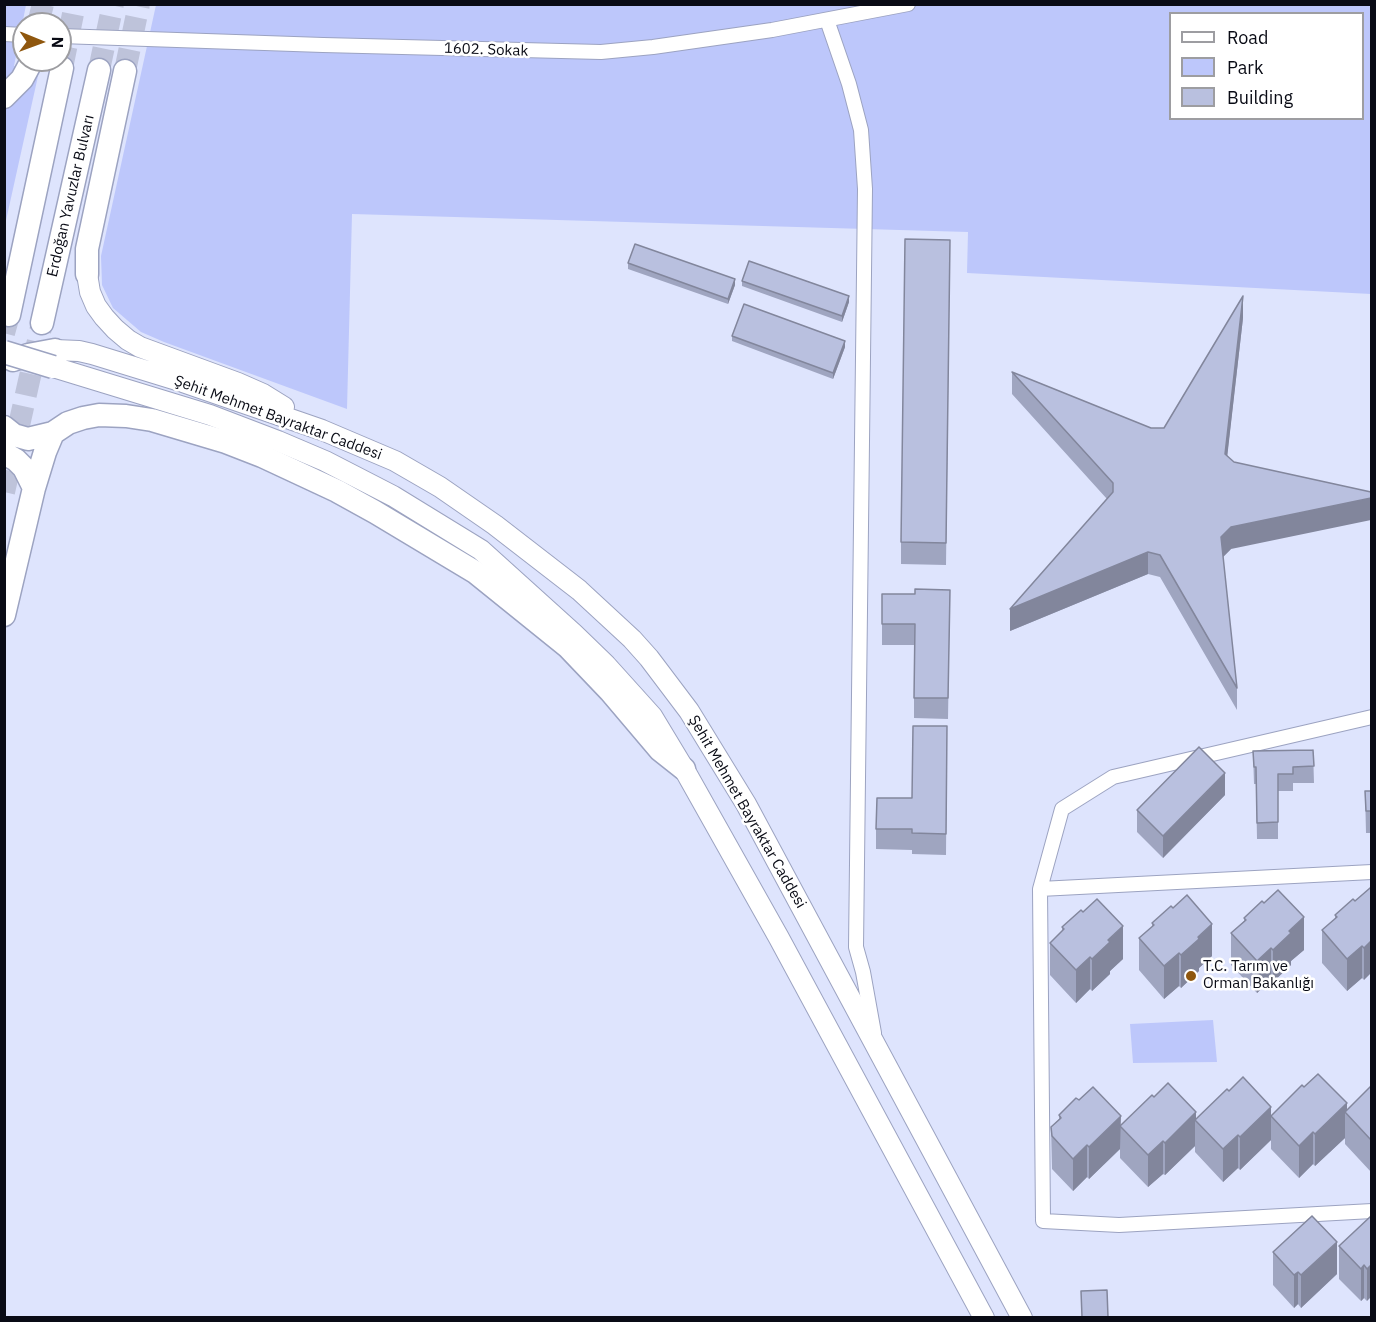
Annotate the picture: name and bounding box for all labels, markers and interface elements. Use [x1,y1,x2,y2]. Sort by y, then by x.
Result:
north arrow [12,12,72,72]
legend [1169,12,1364,120]
text: Road [1227,26,1268,49]
text: N [48,36,68,48]
street label: 1602. Sokak [443,40,529,60]
text: Park [1227,56,1263,79]
text: Building [1227,86,1293,109]
street label: Erdoğan Yavuzlar Bulvarı [44,113,98,279]
street label: Şehit Mehmet Bayraktar Caddesi [172,372,384,464]
street label: Şehit Mehmet Bayraktar Caddesi [684,712,810,912]
place label: T.C. Tarım ve Orman Bakanlığı [1203,958,1314,993]
marker: T.C. Tarım ve Orman Bakanlığı [1184,969,1198,983]

